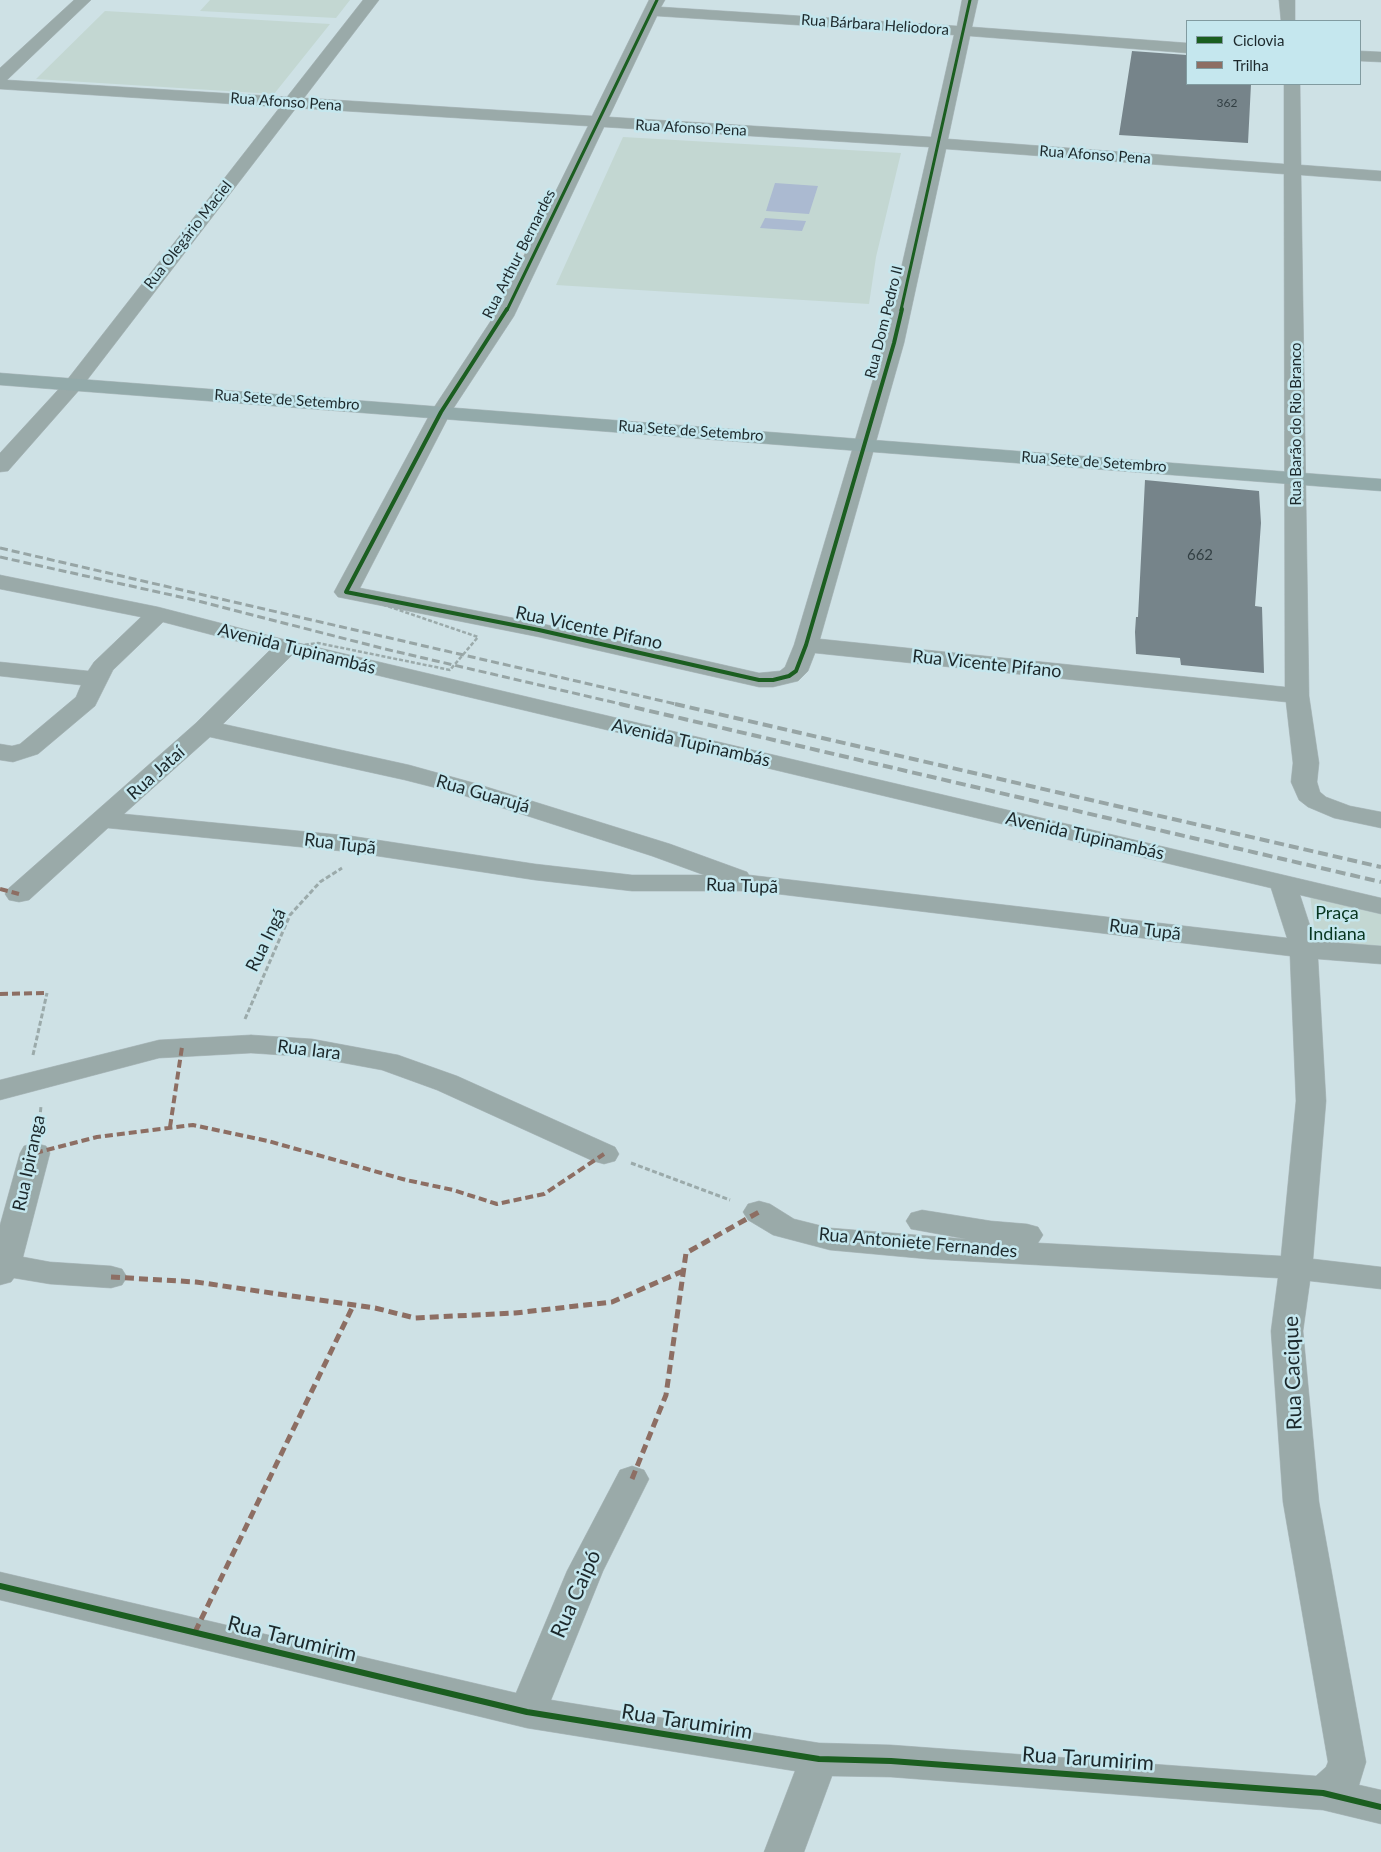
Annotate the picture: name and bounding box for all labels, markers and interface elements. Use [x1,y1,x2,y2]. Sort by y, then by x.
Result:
street label: Rua Bárbara Heliodora [800,11,950,39]
legend [1186,20,1361,85]
text: Ciclovia [1233,31,1284,49]
text: Trilha [1233,56,1269,74]
street label: Rua Afonso Pena [230,89,342,115]
house number: 362 [1217,96,1237,110]
street label: Rua Afonso Pena [635,116,747,140]
street label: Rua Afonso Pena [1039,142,1151,168]
street label: Rua Olegário Maciel [140,177,236,293]
street label: Rua Arthur Bernardes [479,186,559,322]
street label: Rua Dom Pedro II [861,264,907,380]
street label: Rua Barão do Rio Branco [1287,342,1305,506]
street label: Rua Sete de Setembro [214,386,360,414]
street label: Rua Sete de Setembro [618,417,764,445]
street label: Rua Sete de Setembro [1021,448,1167,476]
house number: 662 [1187,546,1213,564]
street label: Rua Vicente Pifano [513,602,665,654]
street label: Avenida Tupinambás [216,619,378,679]
street label: Rua Vicente Pifano [911,645,1063,683]
street label: Avenida Tupinambás [610,714,772,772]
street label: Rua Jataí [123,741,189,805]
street label: Rua Guarujá [434,770,532,818]
street label: Avenida Tupinambás [1004,807,1166,865]
street label: Rua Tupã [303,829,377,859]
street label: Rua Tupã [705,874,779,898]
park label: Praça Indiana [1308,902,1366,944]
street label: Rua Ingá [241,905,291,975]
street label: Rua Tupã [1108,915,1182,945]
street label: Rua Iara [276,1035,342,1065]
street label: Rua Ipiranga [8,1113,50,1213]
street label: Rua Antoniete Fernandes [818,1224,1018,1262]
street label: Rua Cacique [1278,1315,1308,1431]
street label: Rua Caipó [545,1546,607,1642]
street label: Rua Tarumirim [225,1611,359,1667]
street label: Rua Tarumirim [620,1699,754,1745]
street label: Rua Tarumirim [1021,1742,1155,1776]

